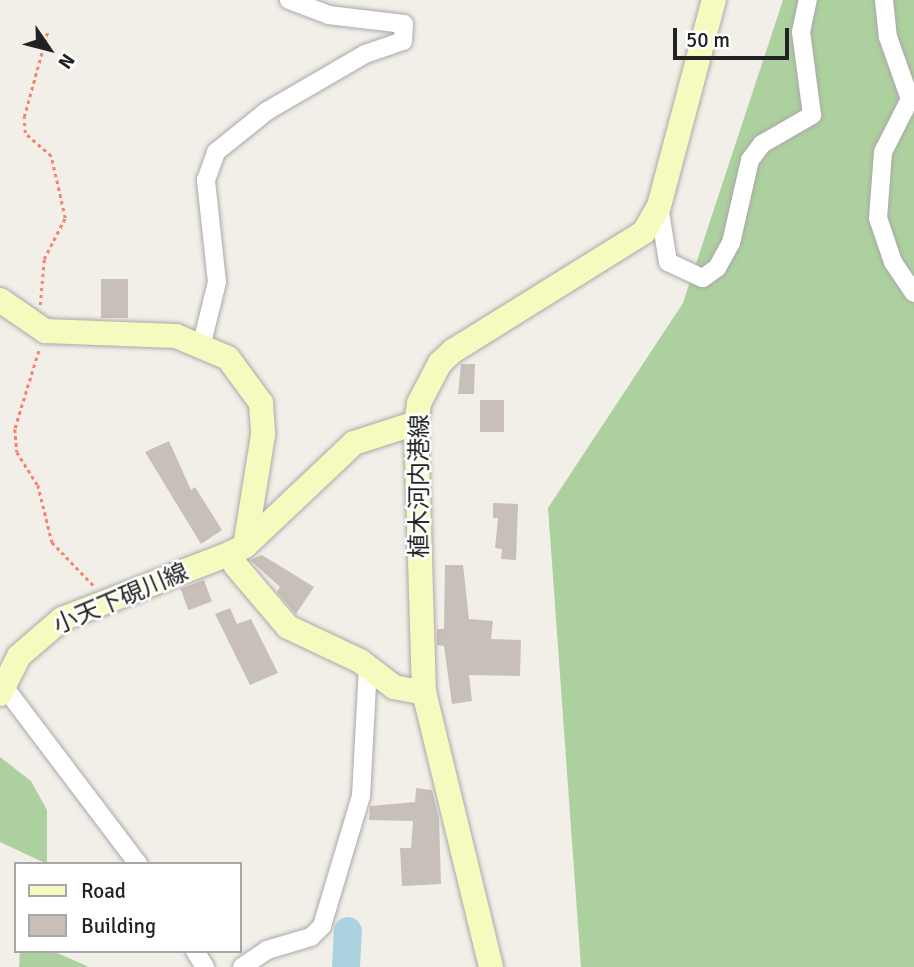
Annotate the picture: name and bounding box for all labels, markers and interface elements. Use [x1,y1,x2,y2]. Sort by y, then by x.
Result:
north arrow [14,14,84,84]
scale bar [676,14,792,58]
text: 50 m [686,27,730,53]
text: N [53,49,80,73]
street label: 植木河内港線 [406,414,434,558]
street label: 小天下硯川線 [49,558,193,640]
legend [14,862,242,953]
text: Road [81,878,126,904]
text: Building [81,913,156,939]

